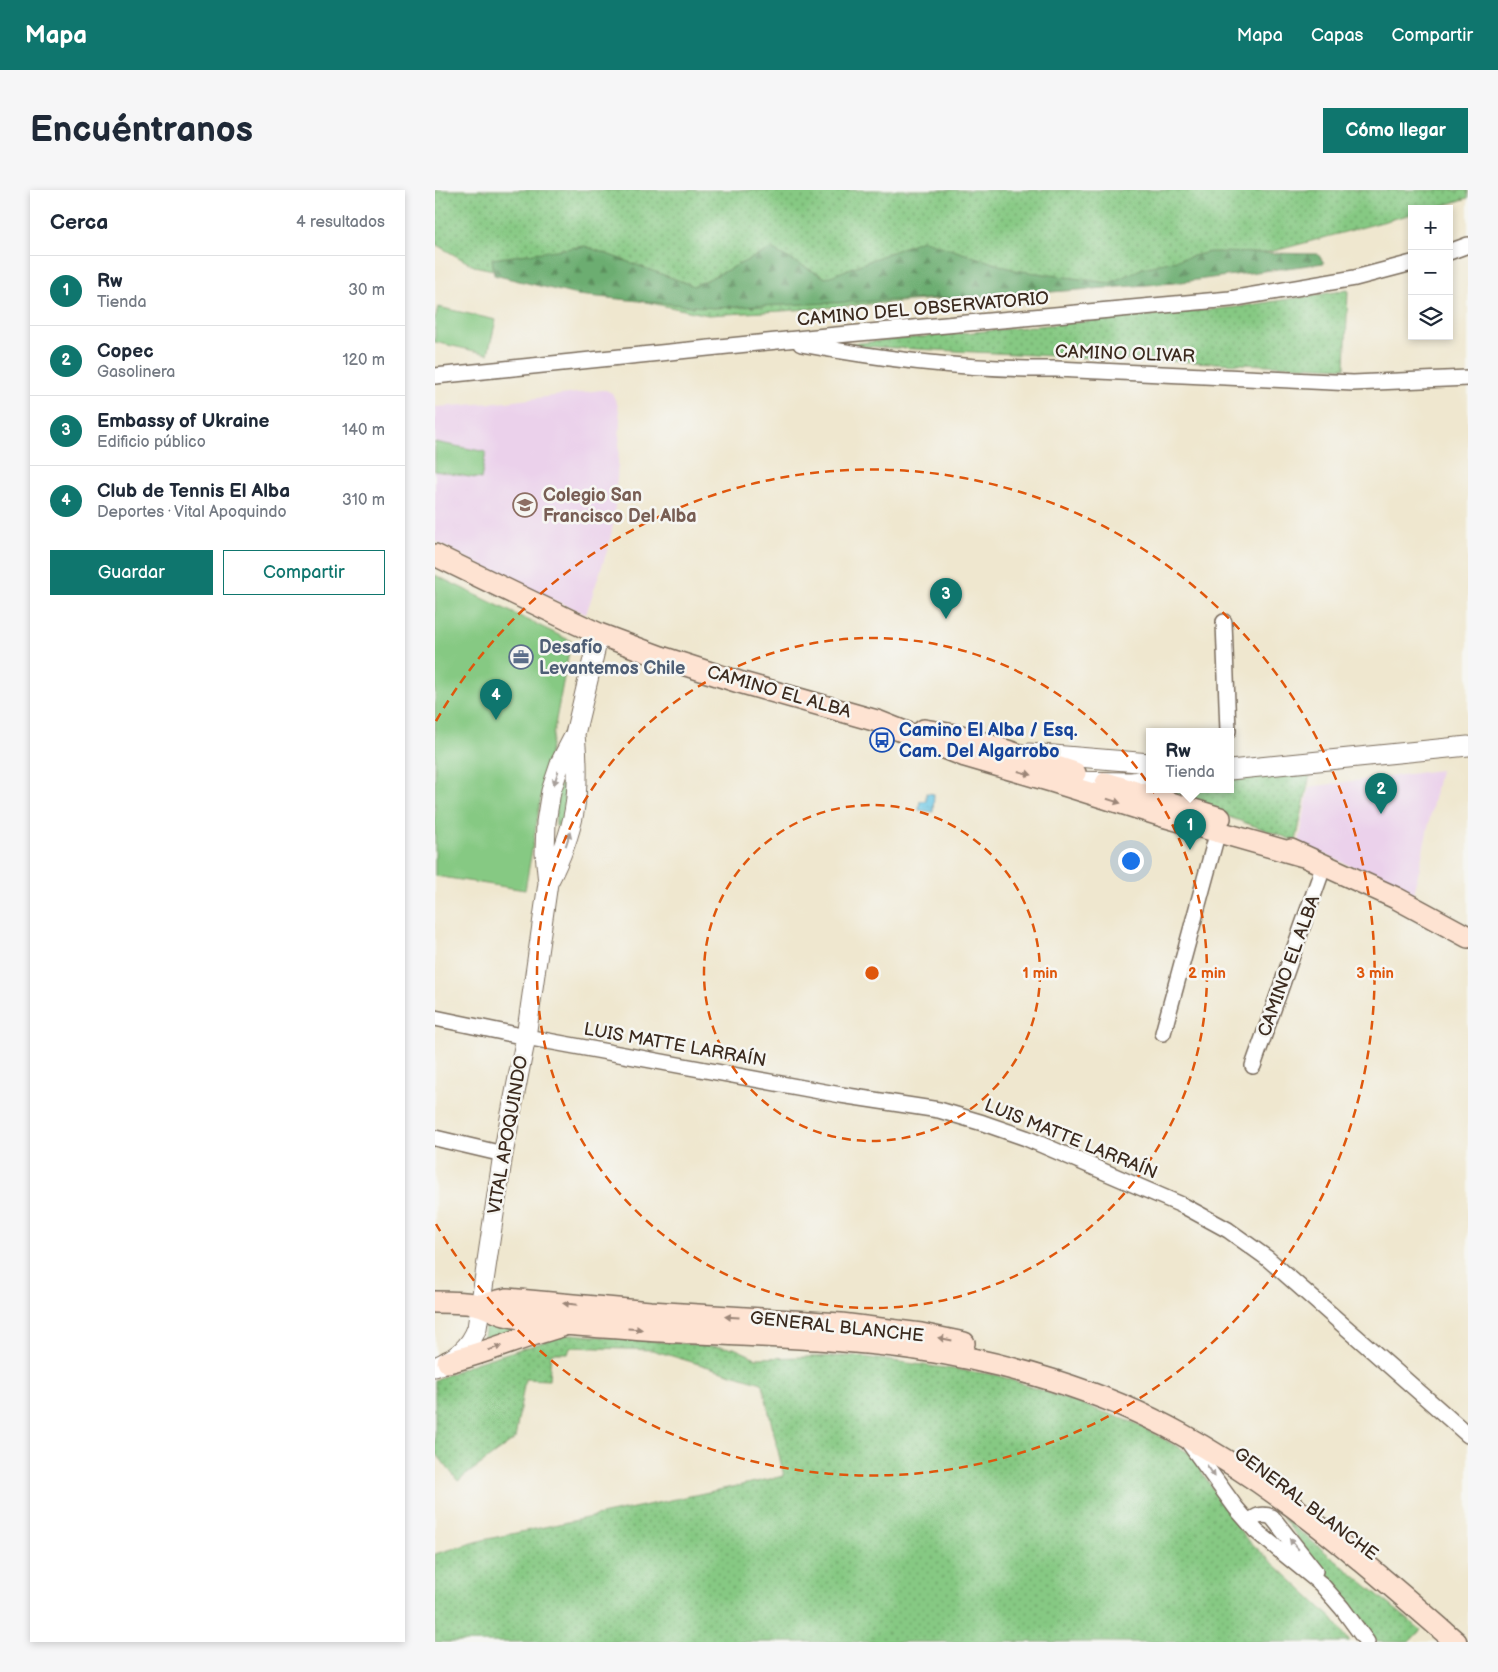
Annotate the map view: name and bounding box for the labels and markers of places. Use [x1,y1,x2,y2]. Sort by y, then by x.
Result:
place label: Colegio San Francisco Del Alba [543,485,697,527]
school or university icon: Colegio San Francisco Del Alba [512,492,538,518]
pin: 3 [930,578,962,619]
place label: Desafío Levantemos Chile [539,637,685,679]
office icon: Desafío Levantemos Chile [508,644,534,670]
pin: 4 [480,679,512,720]
place label: Camino El Alba / Esq. Cam. Del Algarrobo [899,720,1078,762]
bus stop icon: Camino El Alba / Esq. Cam. Del Algarrobo [869,727,895,753]
pin: 2 [1365,773,1397,814]
pin: 1 [1174,809,1206,850]
centre of rings [863,964,881,982]

